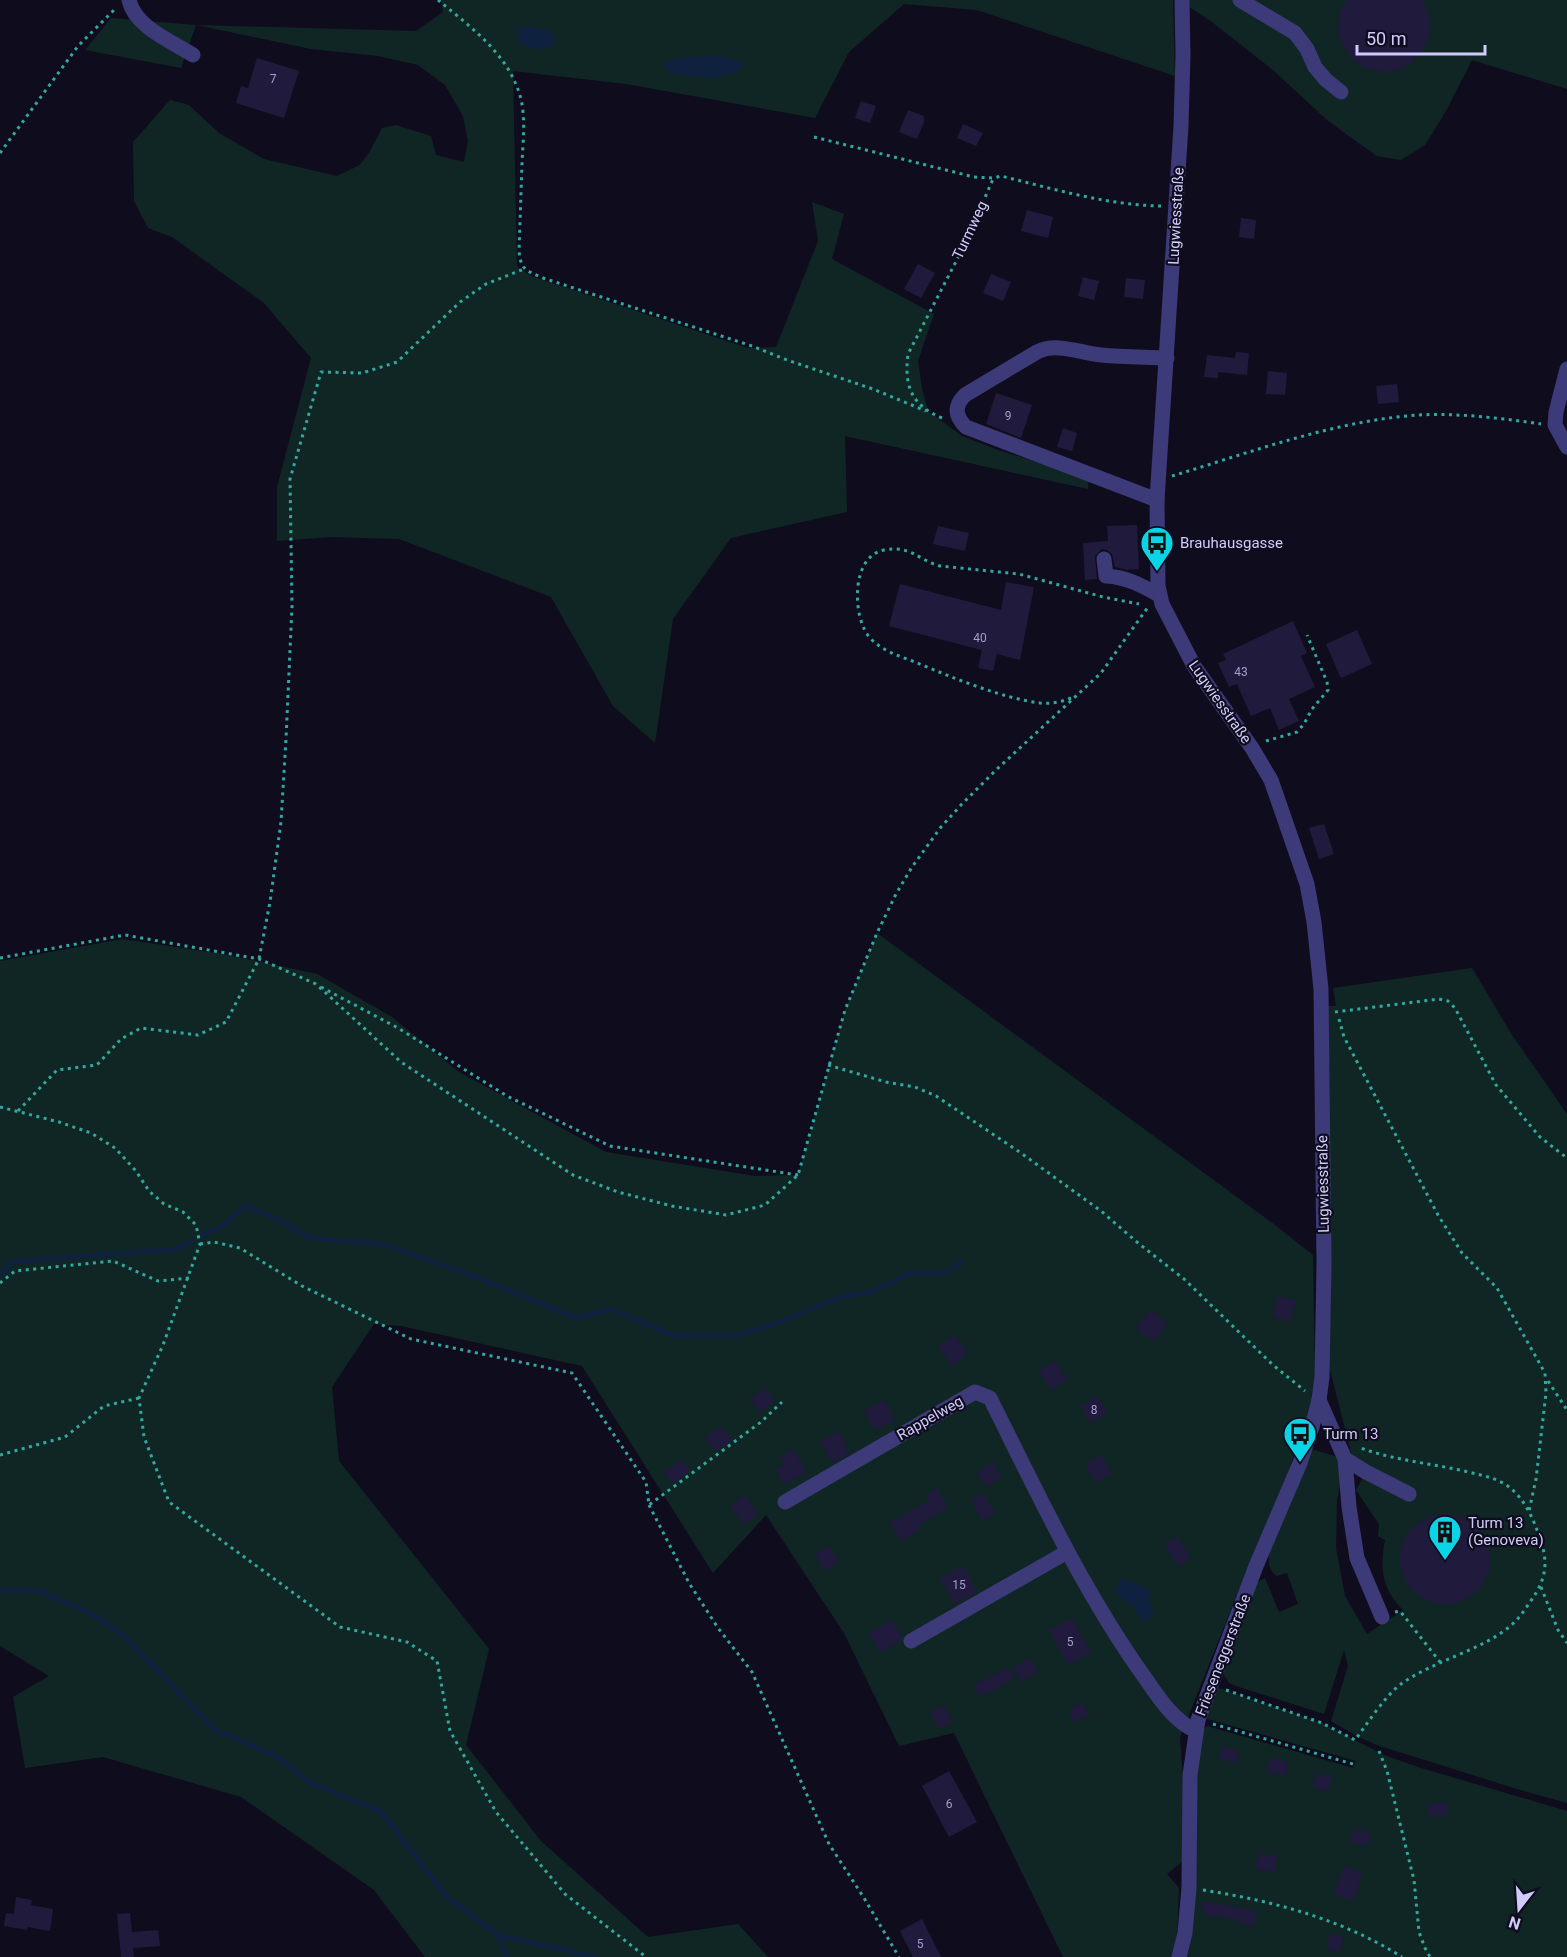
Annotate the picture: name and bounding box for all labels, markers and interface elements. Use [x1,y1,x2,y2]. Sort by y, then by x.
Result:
scale bar [1357,18,1484,56]
text: 50 m [1366,28,1406,49]
house number: 7 [270,72,277,86]
street label: Lugwiesstraße [1164,167,1188,265]
street label: Turmweg [949,198,991,262]
house number: 9 [1005,409,1011,423]
bus stop icon: Brauhausgasse [1139,525,1175,572]
place label: Brauhausgasse [1180,534,1283,552]
house number: 40 [973,631,987,645]
street label: Lugwiesstraße [1185,657,1255,747]
house number: 43 [1234,665,1248,679]
street label: Lugwiesstraße [1313,1135,1333,1233]
street label: Rappelweg [894,1392,966,1444]
house number: 8 [1091,1403,1098,1417]
bus stop icon: Turm 13 [1282,1416,1318,1463]
place label: Turm 13 [1323,1425,1378,1443]
building icon: Turm 13 (Genoveva) [1427,1514,1463,1561]
place label: Turm 13 (Genoveva) [1468,1514,1544,1549]
house number: 15 [952,1578,966,1592]
street label: Frieseneggerstraße [1191,1591,1255,1718]
house number: 5 [1067,1635,1074,1649]
house number: 6 [946,1797,953,1811]
north arrow [1489,1879,1549,1939]
text: N [1507,1912,1523,1934]
house number: 5 [917,1937,924,1951]

